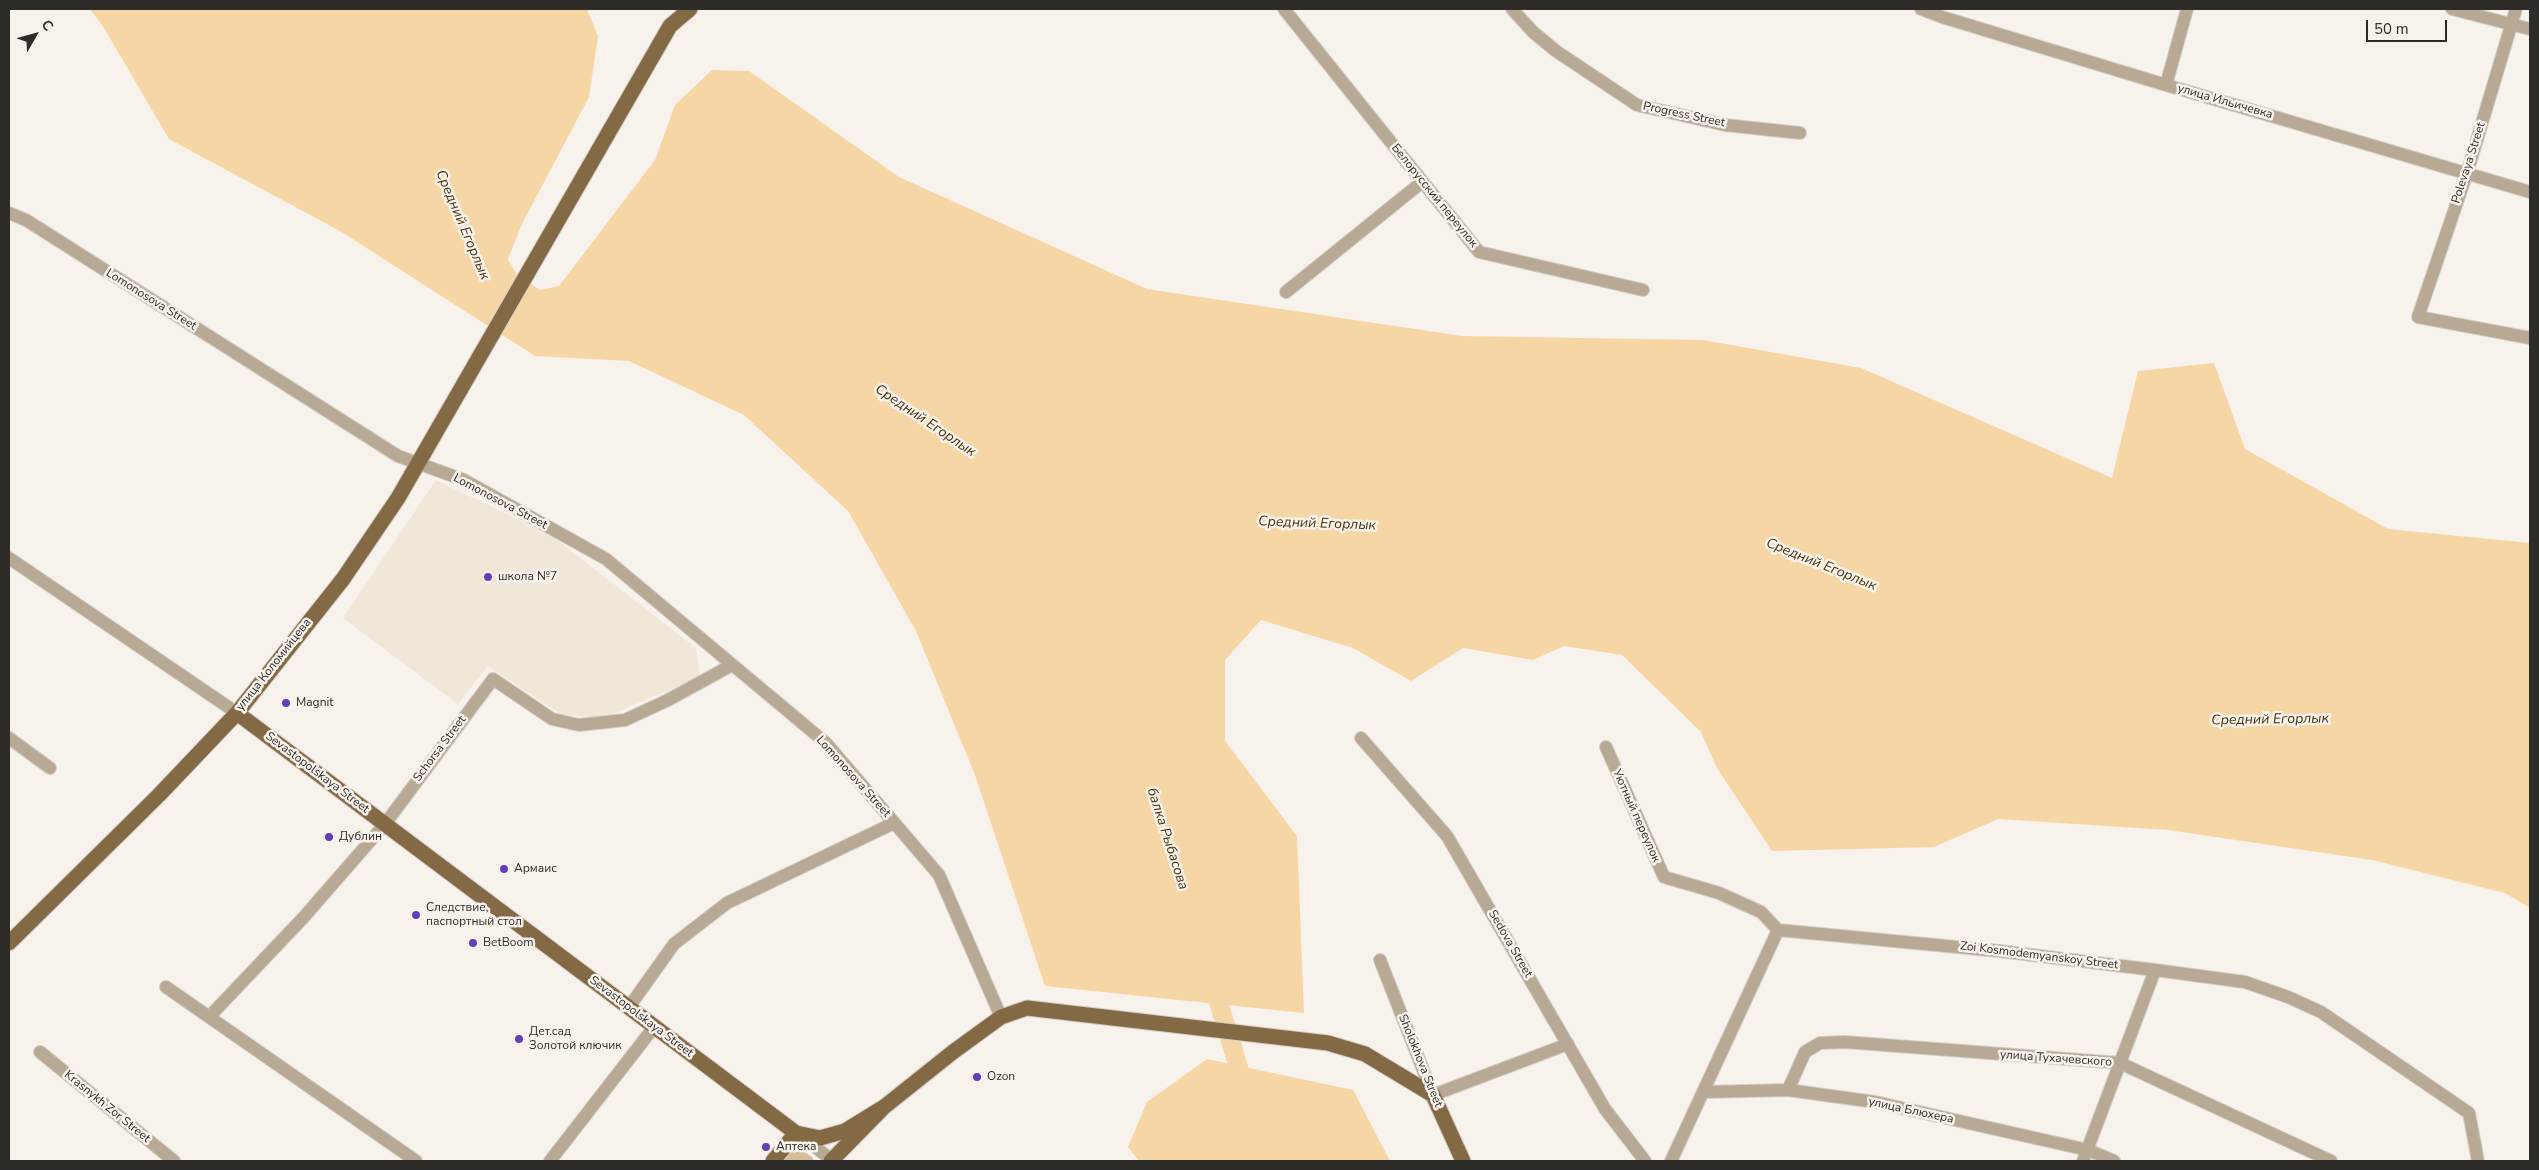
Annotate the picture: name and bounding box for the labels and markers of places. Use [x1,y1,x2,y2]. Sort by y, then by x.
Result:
place label: школа №7 [498,570,557,584]
marker: школа №7 [482,571,494,583]
place label: Magnit [296,696,333,710]
marker: Magnit [280,697,292,709]
place label: Дублин [339,830,382,844]
marker: Дублин [323,831,335,843]
place label: Армаис [514,862,557,876]
marker: Армаис [498,863,510,875]
place label: Следствие, паспортный стол [426,901,522,929]
marker: Следствие, паспортный стол [410,909,422,921]
place label: BetBoom [483,936,533,950]
marker: BetBoom [467,937,479,949]
place label: Дет.сад Золотой ключик [529,1025,622,1053]
marker: Дет.сад Золотой ключик [513,1033,525,1045]
place label: Ozon [987,1070,1015,1084]
marker: Ozon [971,1071,983,1083]
place label: Аптека [776,1140,816,1154]
marker: Аптека [760,1141,772,1153]

